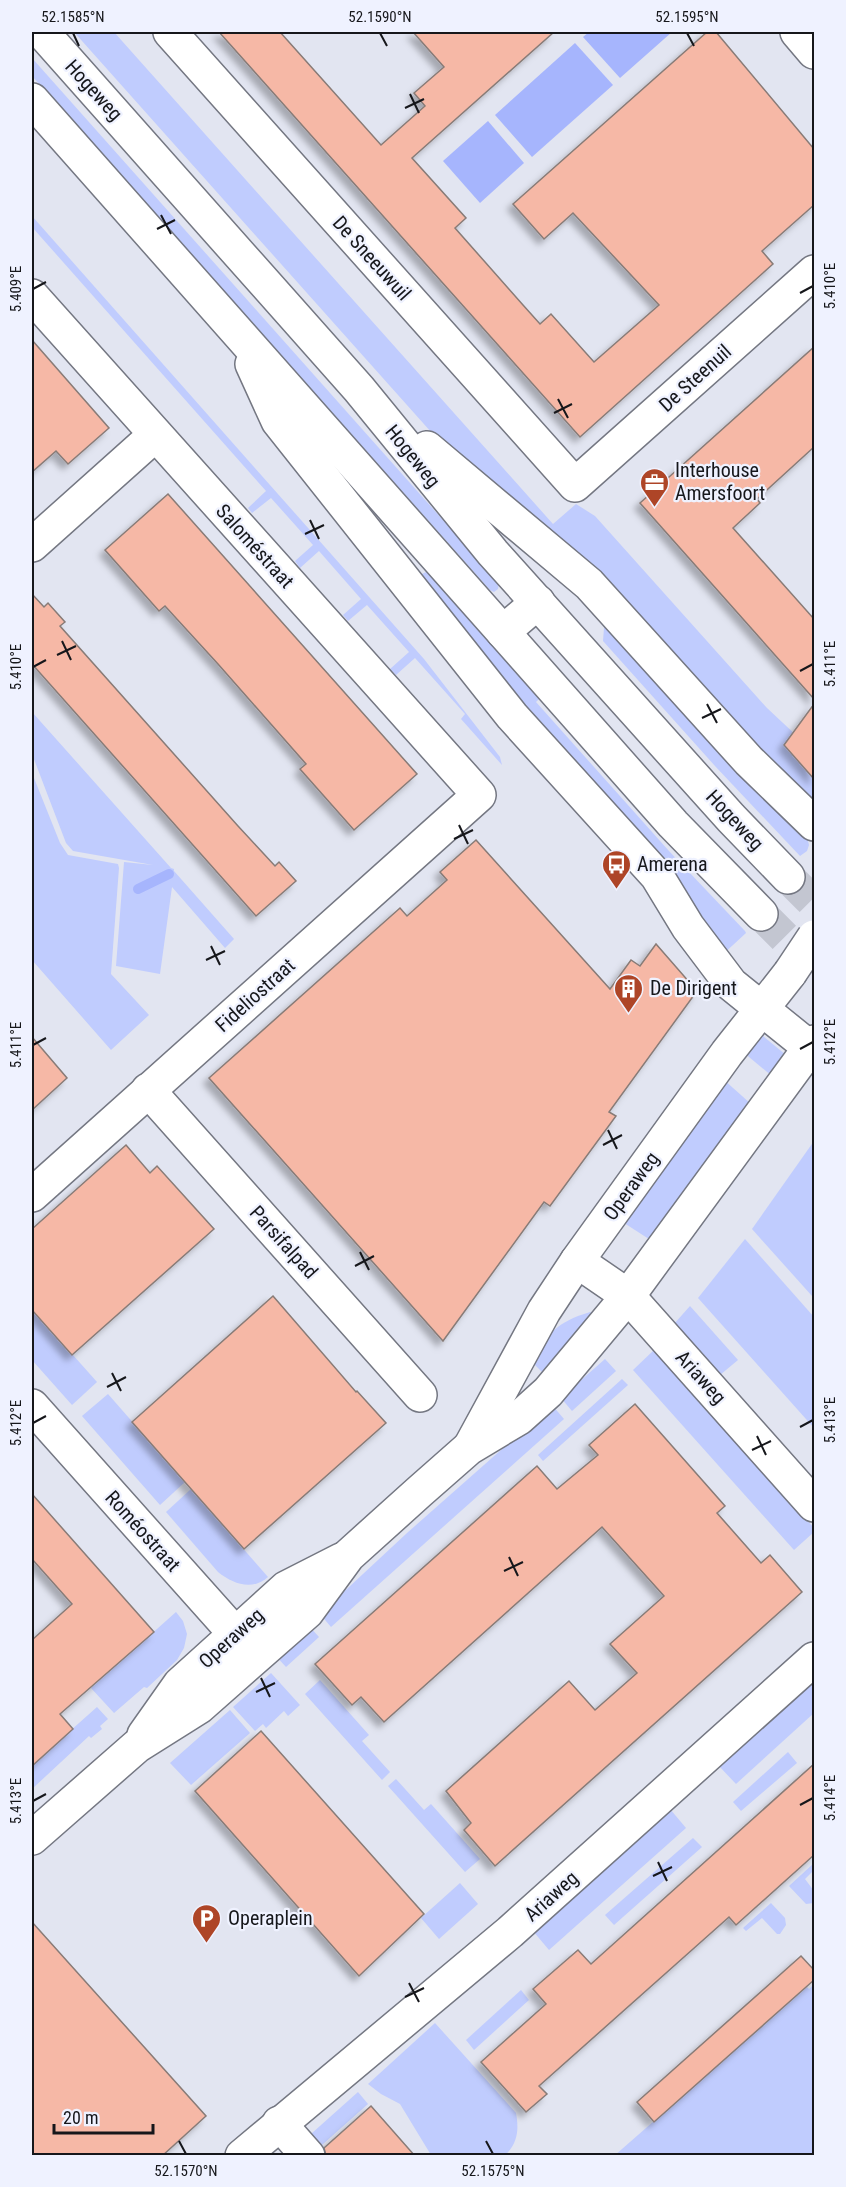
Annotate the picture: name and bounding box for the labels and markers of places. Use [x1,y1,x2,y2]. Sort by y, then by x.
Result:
place label: Interhouse Amersfoort [675,458,765,505]
office icon: Interhouse Amersfoort [638,466,670,508]
bus stop icon: Amerena [600,848,632,890]
place label: Amerena [637,852,708,876]
building icon: De Dirigent [613,972,645,1014]
place label: De Dirigent [650,976,737,1000]
parking icon: Operaplein [191,1902,223,1944]
place label: Operaplein [228,1906,313,1930]

